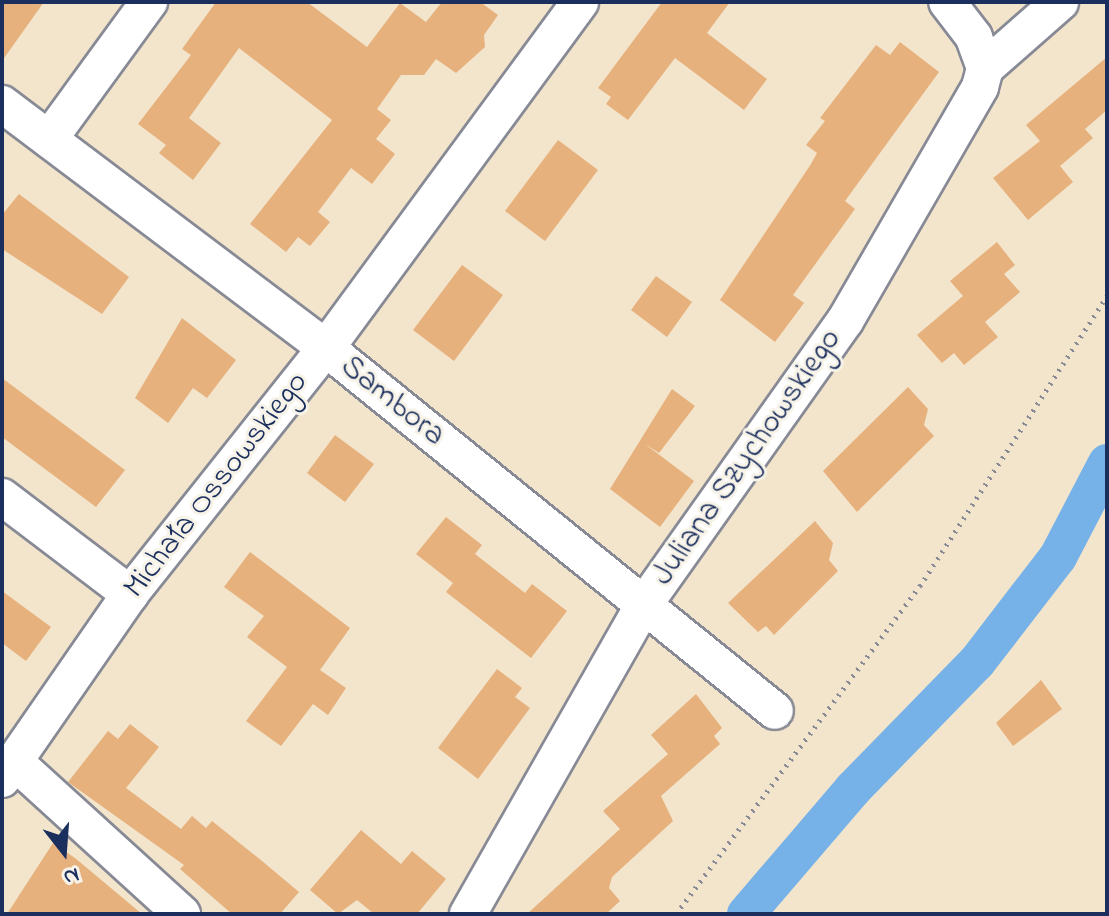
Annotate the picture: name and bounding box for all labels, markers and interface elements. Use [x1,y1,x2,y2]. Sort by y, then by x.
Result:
street label: Juliana Szychowskiego [645,322,851,594]
street label: Sambora [332,348,452,456]
street label: Michała Ossowskiego [117,365,317,607]
north arrow [24,812,104,892]
text: N [59,857,83,892]

